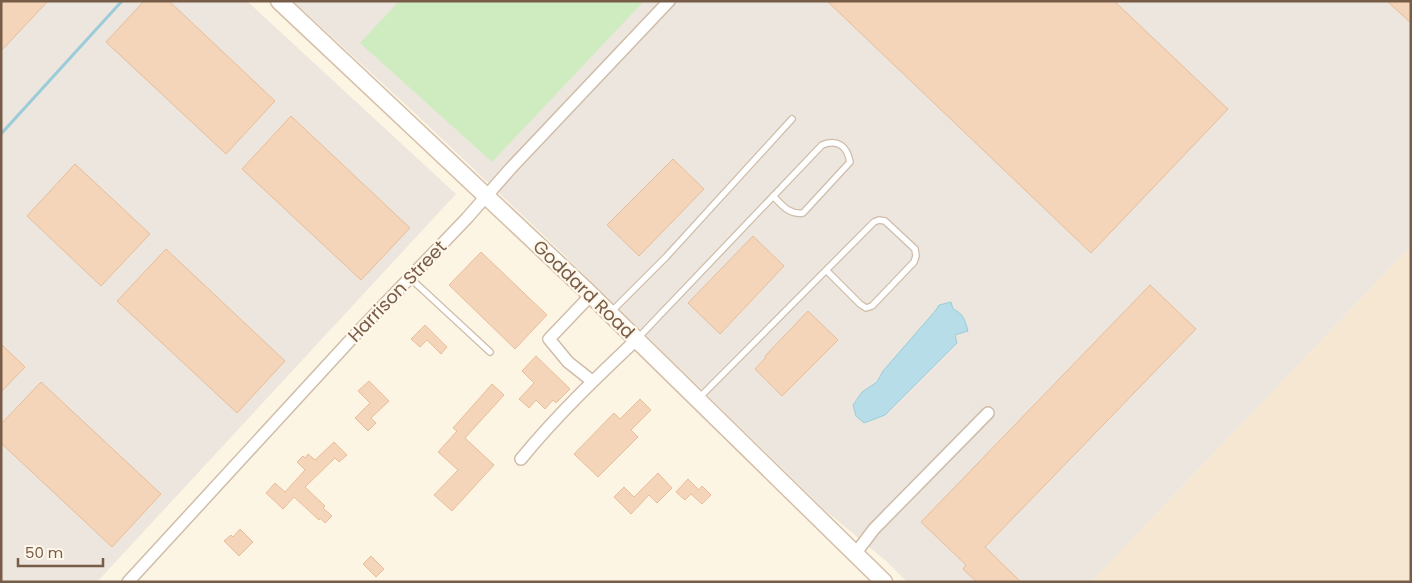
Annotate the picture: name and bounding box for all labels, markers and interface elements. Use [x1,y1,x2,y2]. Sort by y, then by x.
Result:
street label: Goddard Road [528,234,640,344]
street label: Harrison Street [342,235,452,347]
scale bar [18,536,102,568]
text: 50 m [25,542,63,563]

